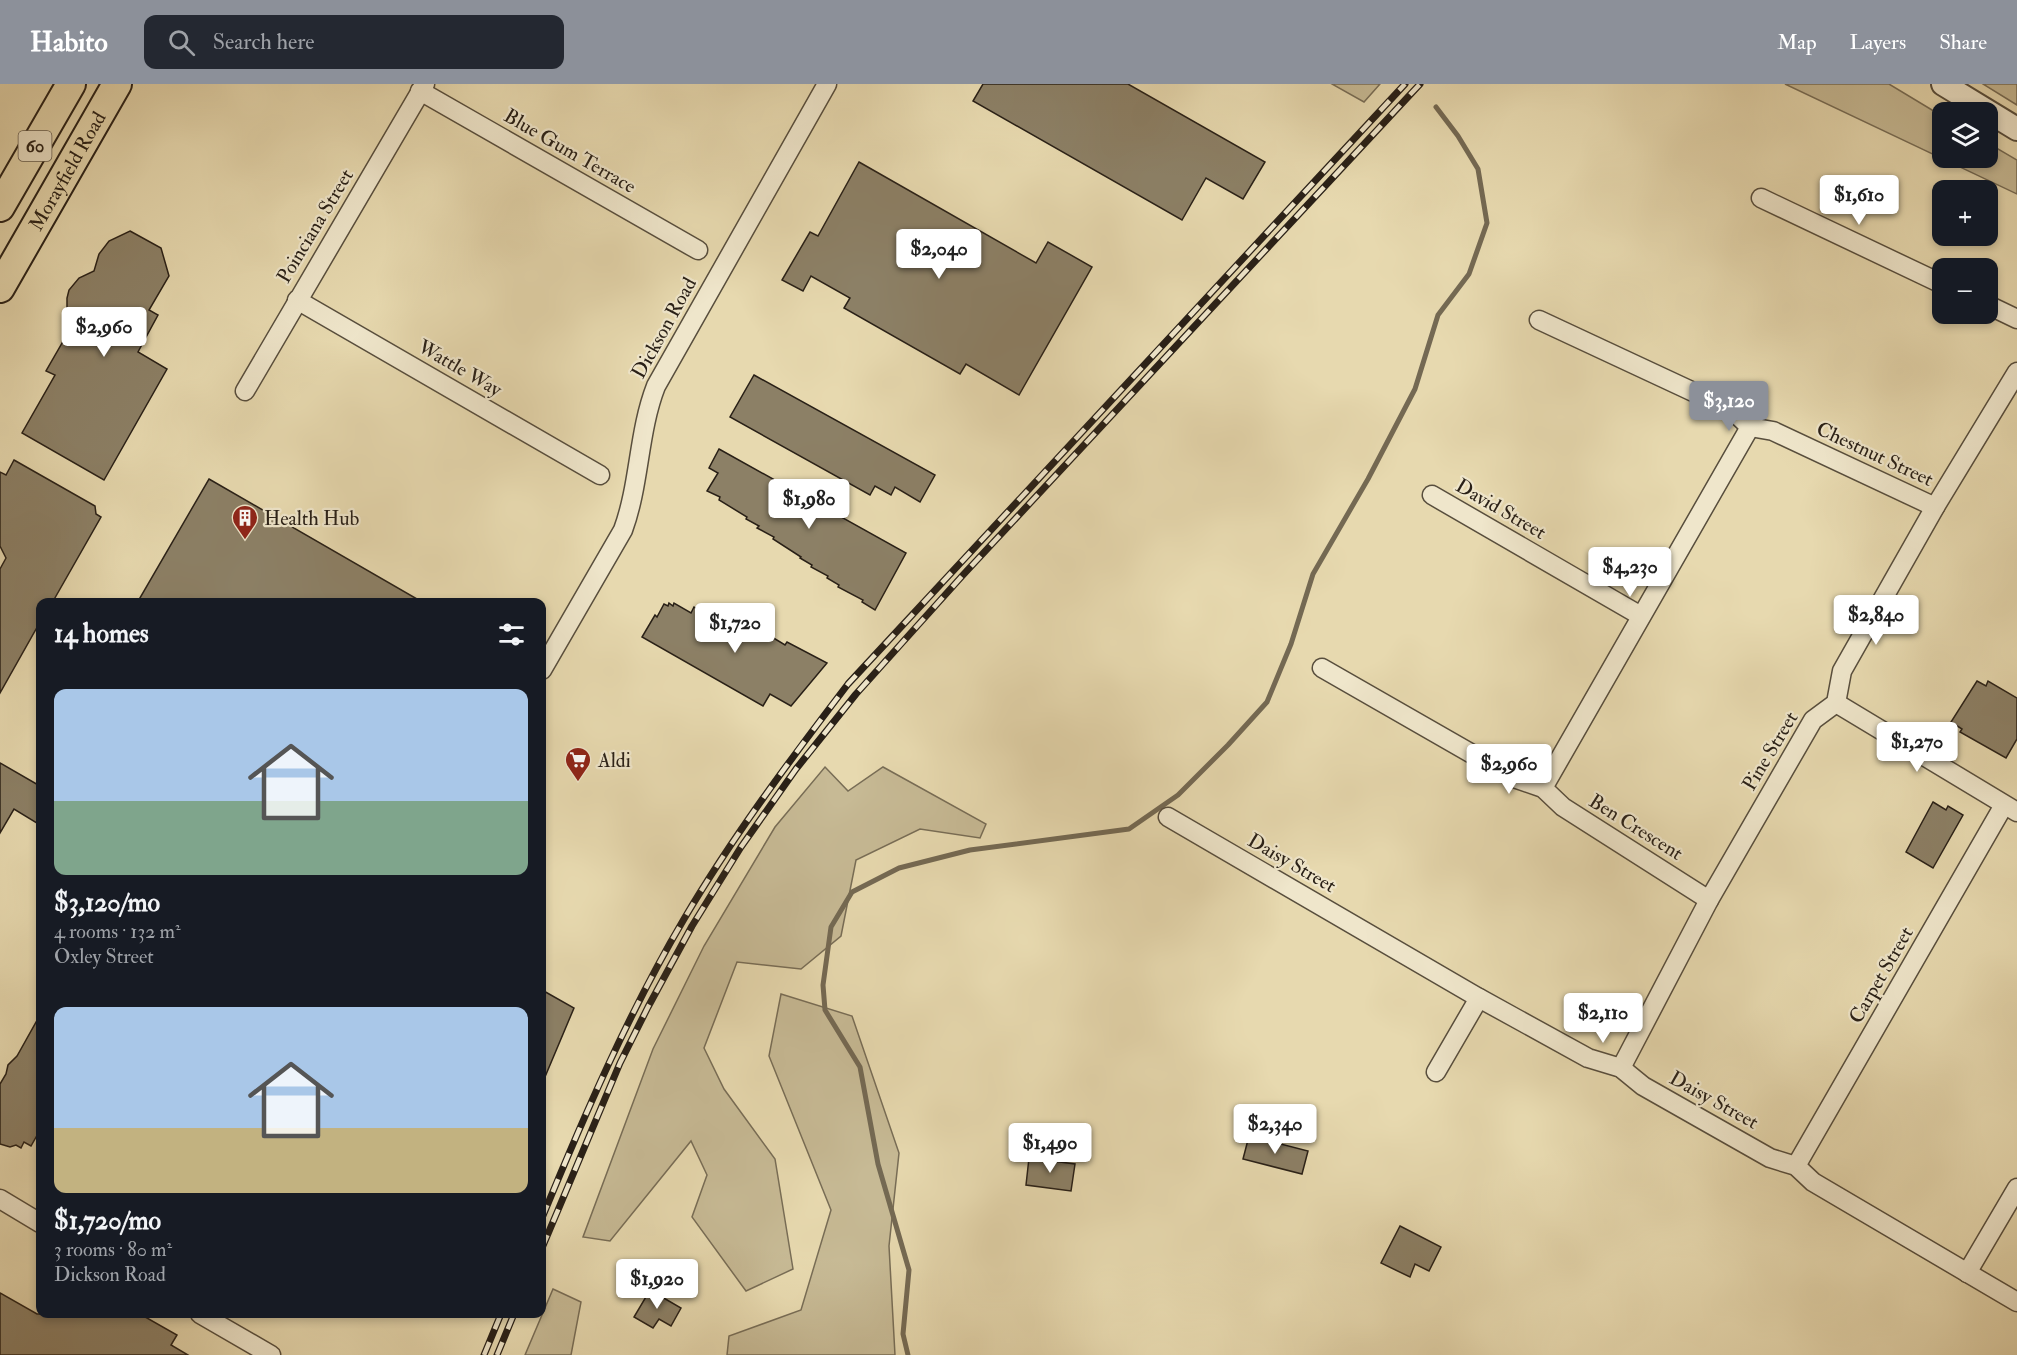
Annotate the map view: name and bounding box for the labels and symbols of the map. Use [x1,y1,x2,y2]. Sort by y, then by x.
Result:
street label: Blue Gum Terrace [500,103,640,199]
street label: Morayfield Road [23,107,111,235]
road number: 60 [18,131,51,161]
street label: Poinciana Street [271,164,359,288]
pin: $1,610 [1810,175,1908,226]
pin: $2,040 [890,229,988,280]
street label: Dickson Road [626,273,702,383]
pin: $2,960 [55,307,153,358]
street label: Wattle Way [413,333,507,403]
pin: $3,120 [1680,381,1778,432]
street label: Chestnut Street [1813,416,1938,492]
street label: David Street [1451,473,1551,545]
pin: $1,980 [760,479,858,530]
building icon: Health Hub [230,503,260,541]
place label: Health Hub [264,506,359,531]
pin: $4,230 [1581,547,1679,598]
pin: $2,840 [1827,595,1925,646]
pin: $1,720 [686,603,784,654]
street label: Pine Street [1737,706,1804,795]
pin: $1,270 [1868,722,1966,773]
pin: $2,960 [1460,744,1558,795]
supermarket icon: Aldi [563,745,593,783]
place label: Aldi [597,748,631,773]
street label: Ben Crescent [1584,788,1688,866]
street label: Daisy Street [1243,828,1341,899]
street label: Carpet Street [1843,922,1920,1028]
pin: $2,110 [1554,993,1652,1044]
street label: Daisy Street [1665,1065,1763,1135]
pin: $2,340 [1226,1104,1324,1155]
pin: $1,490 [1001,1123,1099,1174]
pin: $1,920 [608,1259,706,1310]

